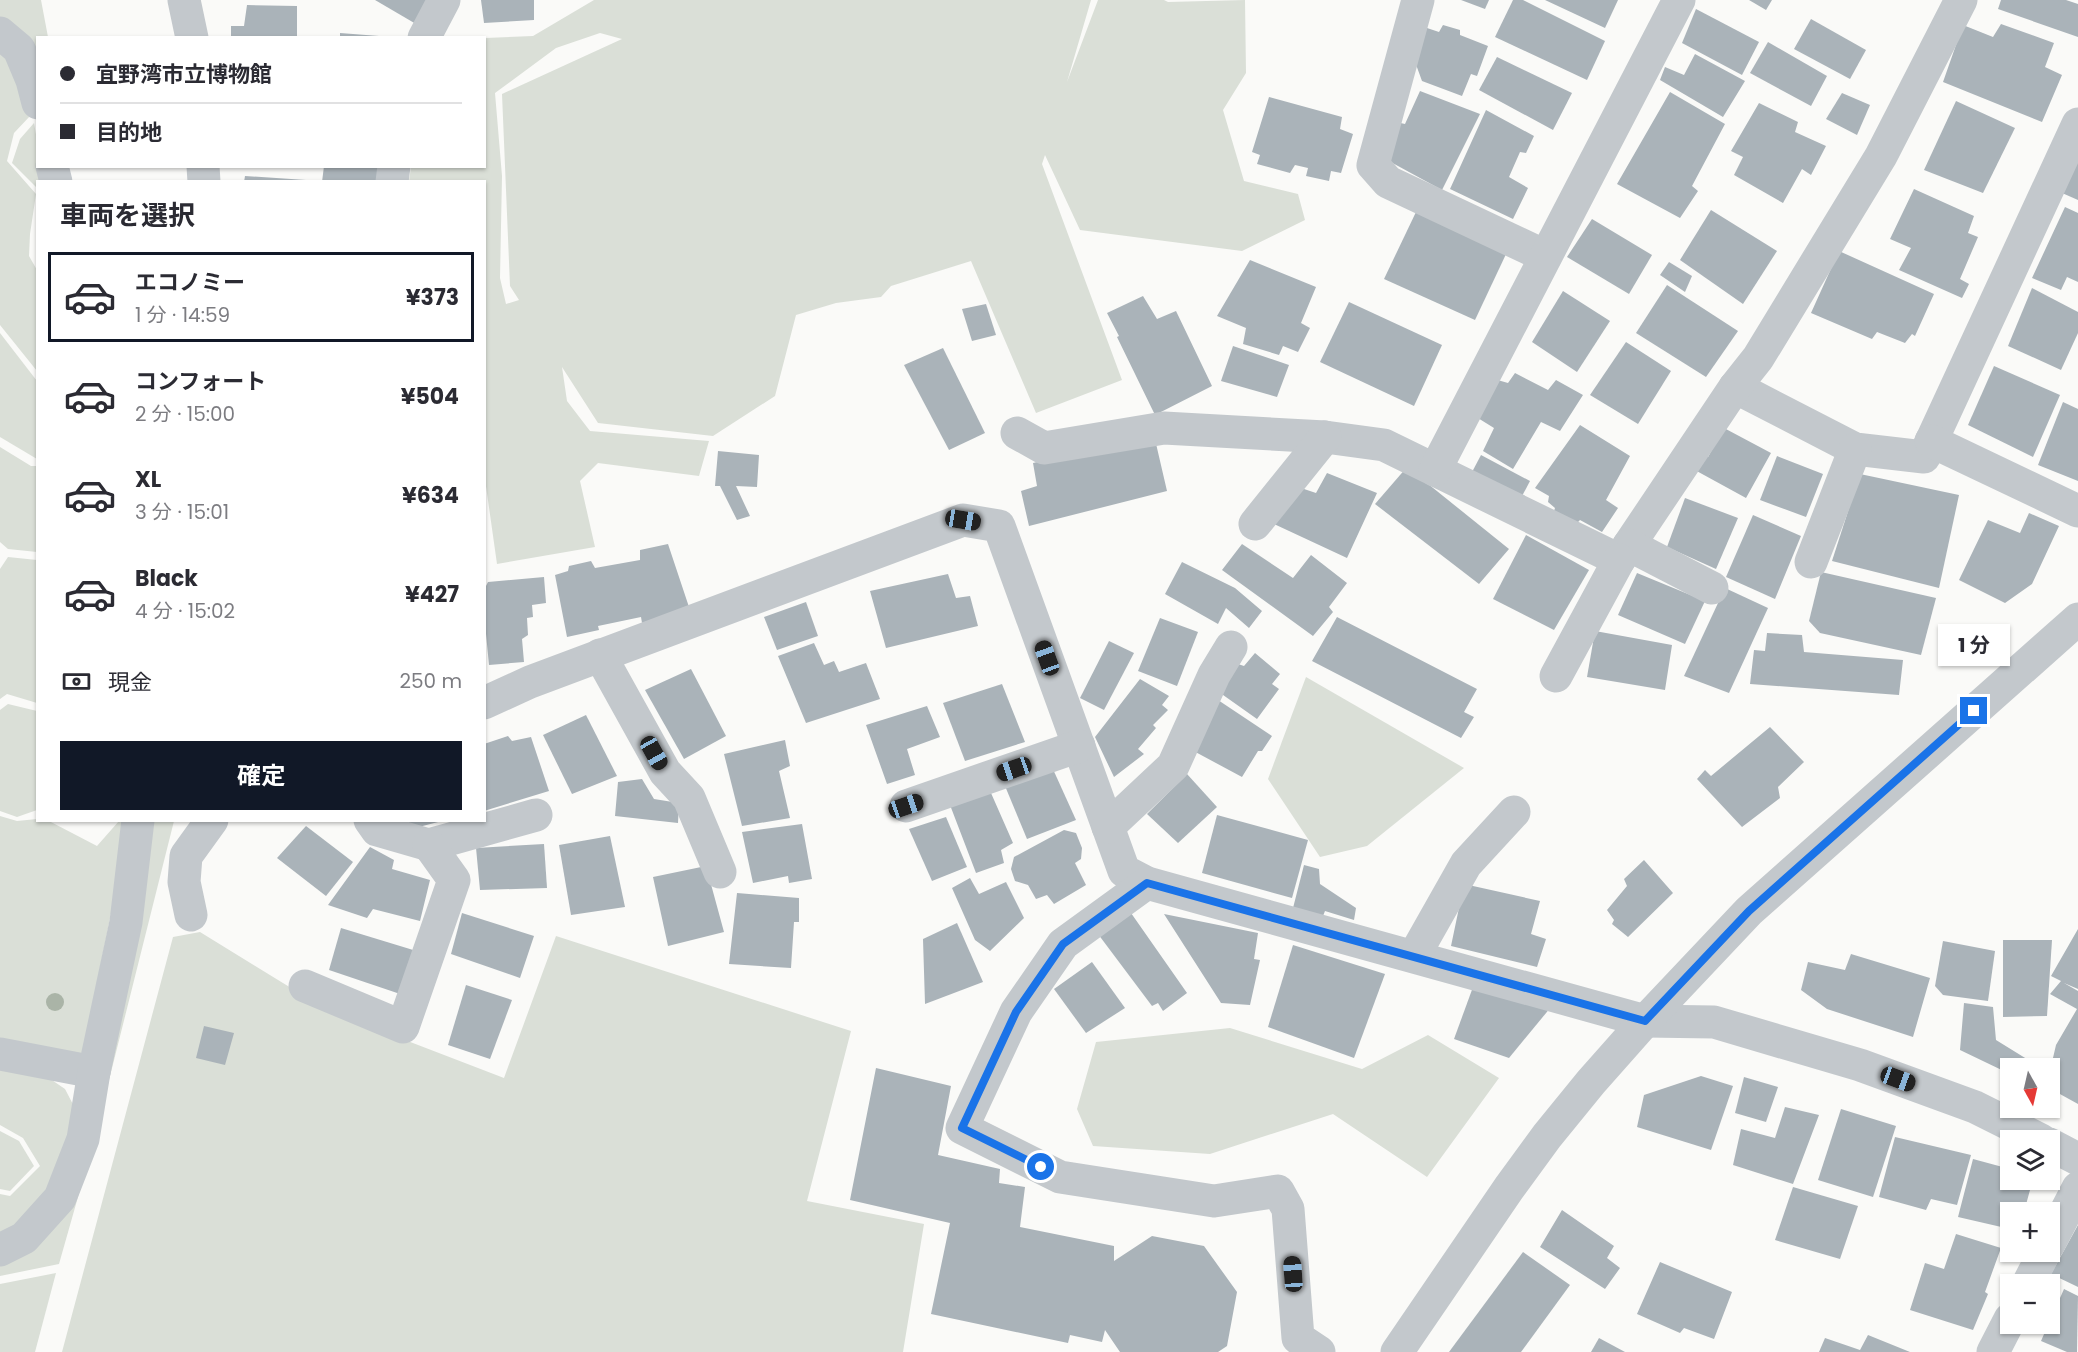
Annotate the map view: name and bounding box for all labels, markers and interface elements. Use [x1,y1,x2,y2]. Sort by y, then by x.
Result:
text: 宜野湾市立博物館 [96,59,272,90]
text: 目的地 [96,117,162,148]
text: 車両を選択 [60,197,195,234]
text: エコノミー [135,267,245,298]
icon: car [63,270,117,324]
text: ¥373 [406,282,459,313]
text: 1 分 · 14:59 [135,301,230,329]
text: コンフォート [135,366,266,397]
icon: car [63,369,117,423]
text: ¥504 [401,381,459,412]
text: 2 分 · 15:00 [135,400,235,428]
text: XL [135,464,161,495]
icon: car [63,468,117,522]
text: ¥634 [402,480,459,511]
text: 3 分 · 15:01 [135,498,229,526]
car [944,508,982,532]
text: Black [135,563,198,594]
icon: car [63,567,117,621]
text: ¥427 [405,579,459,610]
text: 4 分 · 15:02 [135,597,235,625]
callout: 1 分 [1938,624,2010,666]
text: 1 分 [1958,631,1990,659]
car [1032,638,1062,678]
icon: cash [60,665,93,698]
text: 現金 [108,667,152,698]
text: 250 m [399,667,462,695]
route end [1960,697,1987,724]
car [637,733,671,773]
button: 確定 [60,741,462,810]
car [994,755,1034,783]
car [886,792,926,820]
north arrow [2000,1058,2060,1118]
map controls [2000,1058,2060,1334]
car [1878,1064,1918,1094]
button: layers [2000,1130,2060,1190]
route start [1027,1153,1054,1180]
button: + [2000,1202,2060,1262]
car [1283,1255,1303,1293]
button: − [2000,1274,2060,1334]

